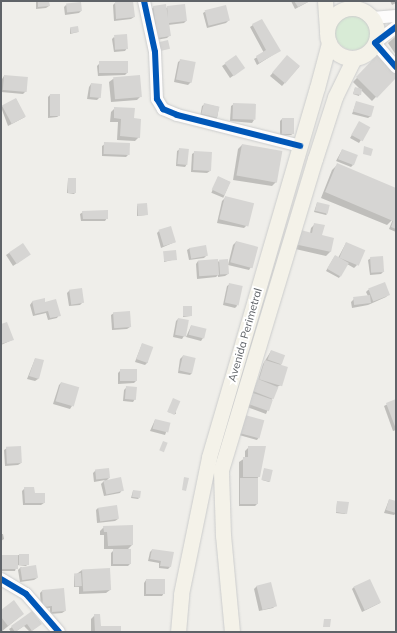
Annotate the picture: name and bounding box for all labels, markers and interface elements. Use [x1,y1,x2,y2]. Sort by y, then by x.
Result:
street label: Avenida Perimetral [225,287,265,383]

